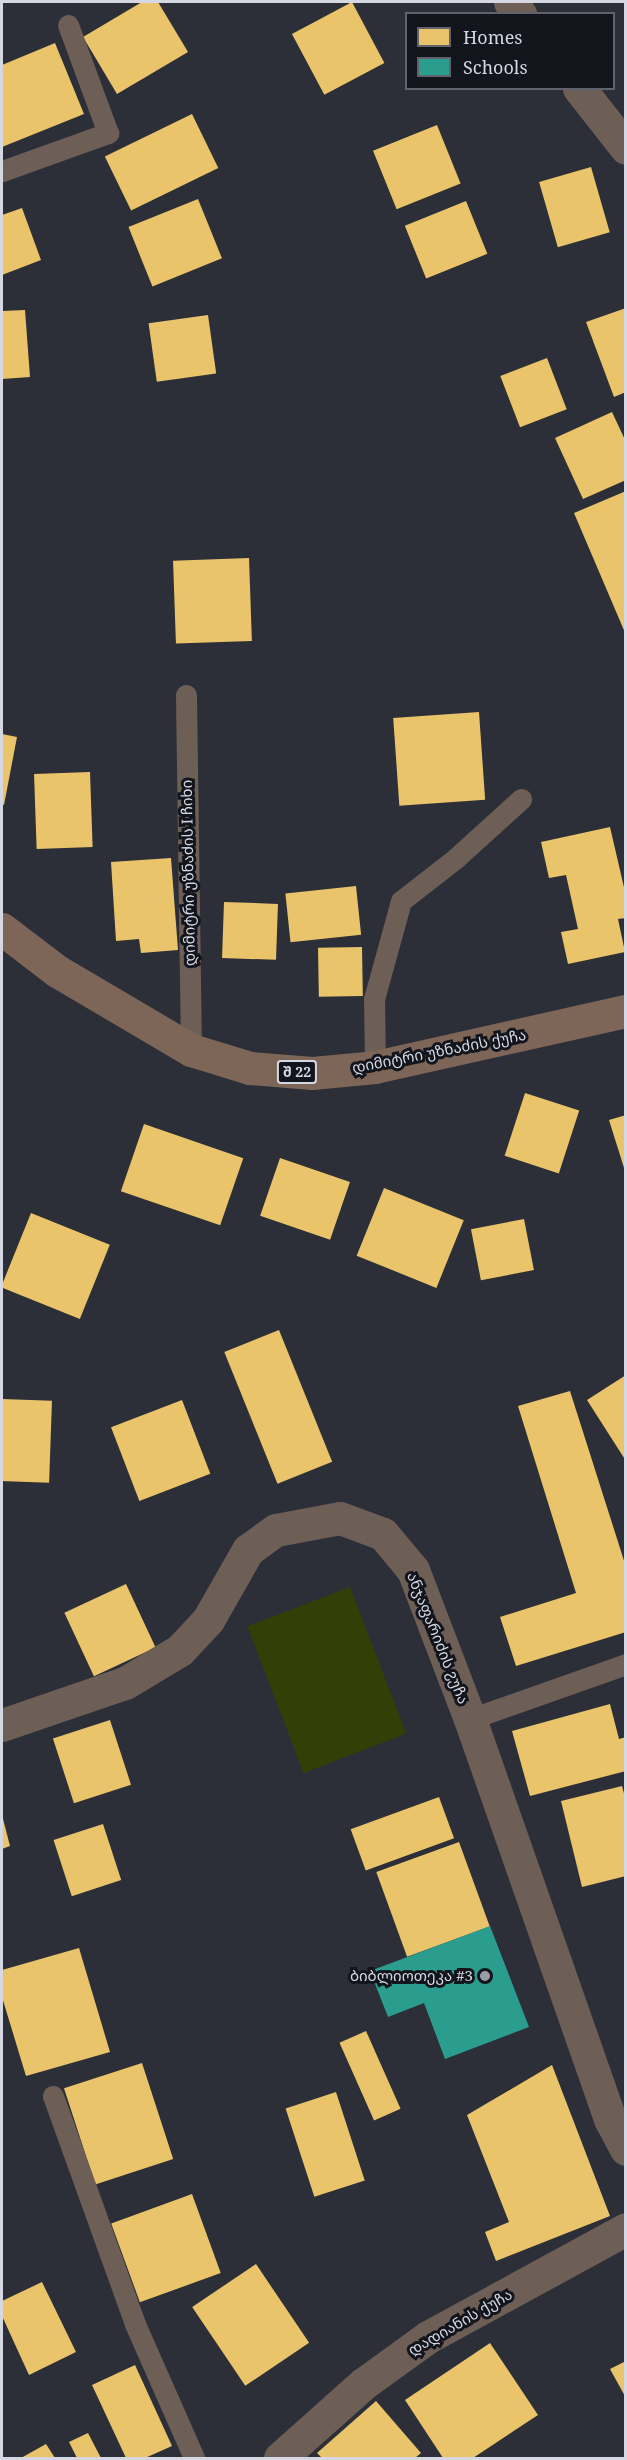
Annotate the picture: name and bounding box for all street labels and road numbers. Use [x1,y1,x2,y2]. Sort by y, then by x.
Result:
street label: დიმიტრი უზნაძის I ჩიხი [177,780,199,966]
street label: დიმიტრი უზნაძის ქუჩა [351,1025,527,1077]
road number: შ 22 [276,1061,318,1083]
street label: ანჯაფარიძის ჷუჩა [403,1569,473,1707]
street label: დადიანის ქუჩა [405,2285,515,2359]

